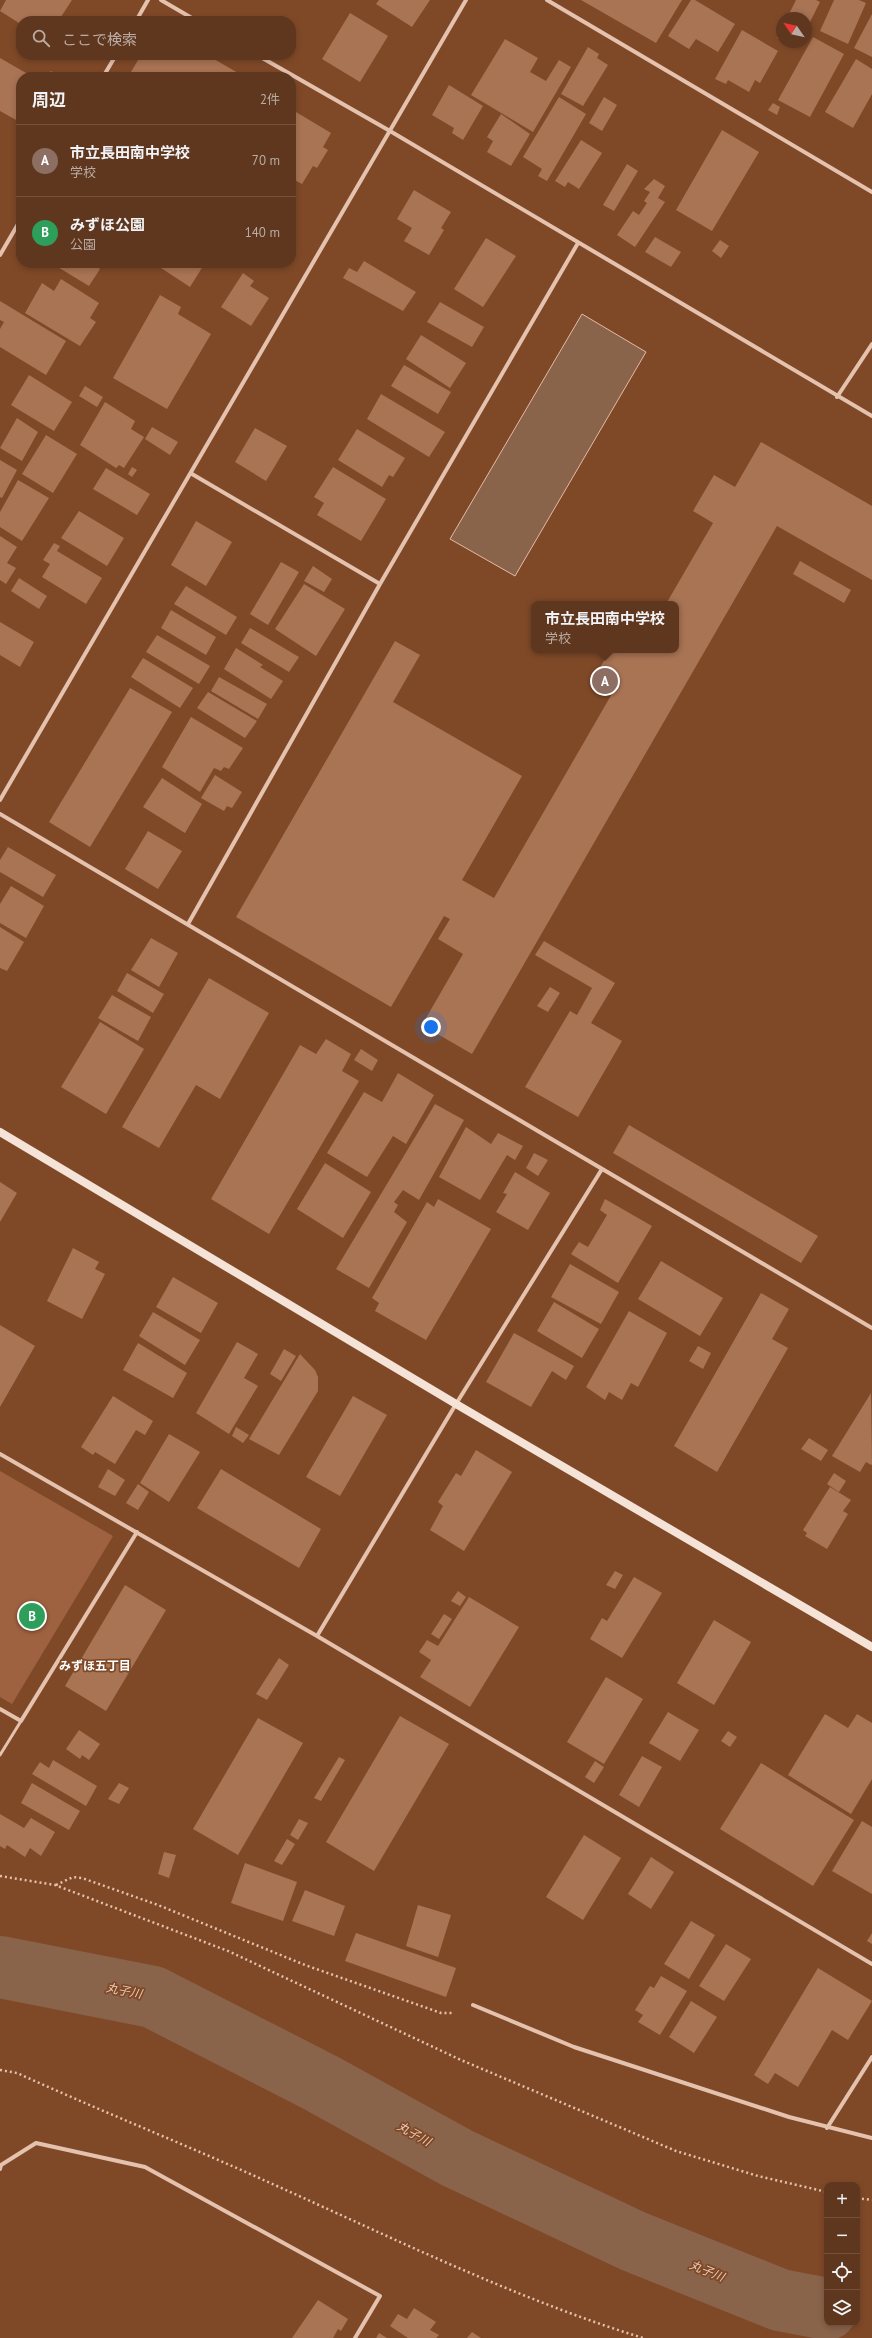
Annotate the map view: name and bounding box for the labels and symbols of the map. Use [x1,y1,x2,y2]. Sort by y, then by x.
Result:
north arrow [776,12,812,48]
pin: A [592,666,618,696]
your location [421,1017,441,1037]
pin: B [19,1601,45,1631]
district label: みずほ五丁目 [59,1658,131,1673]
water label: 丸子川 [105,1980,145,2002]
water label: 丸子川 [395,2118,435,2150]
water label: 丸子川 [688,2257,729,2285]

